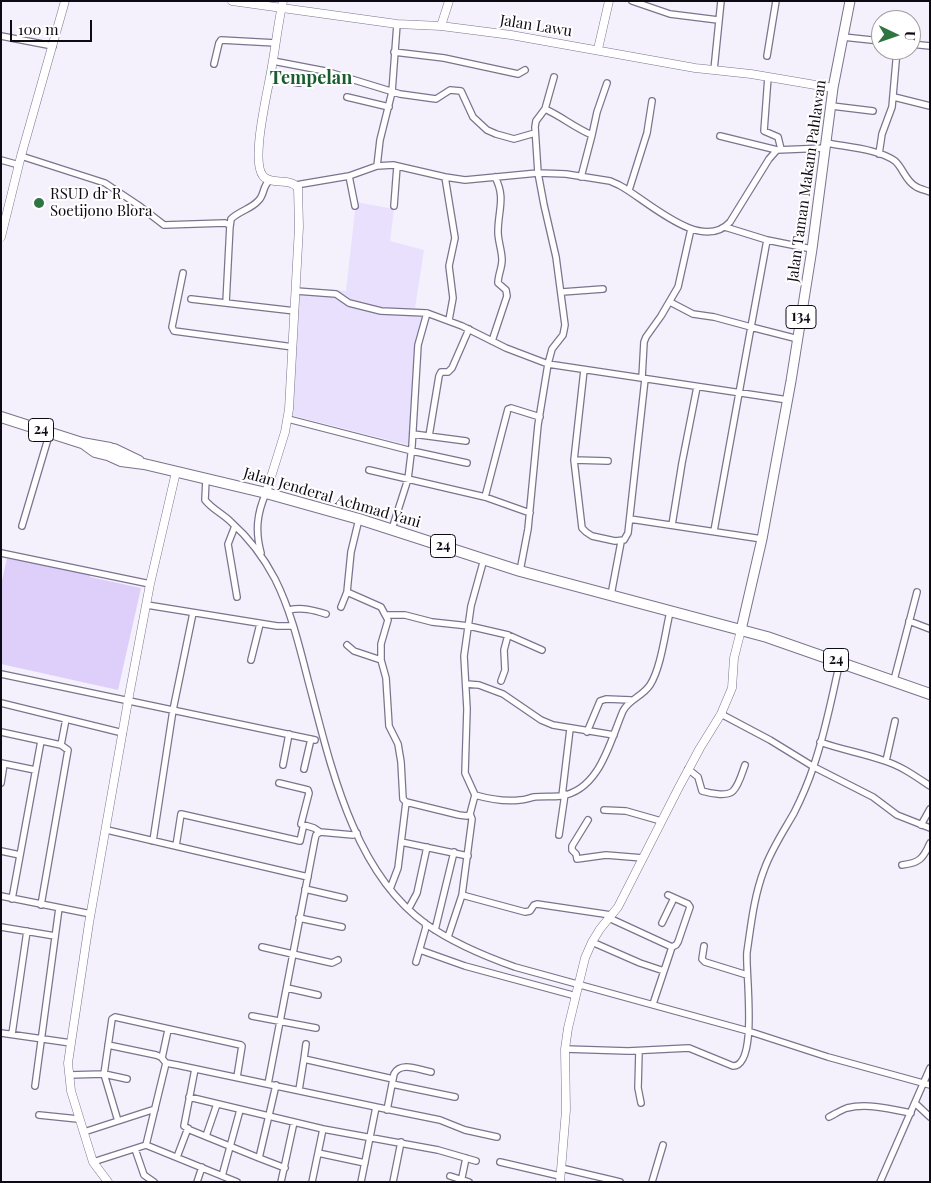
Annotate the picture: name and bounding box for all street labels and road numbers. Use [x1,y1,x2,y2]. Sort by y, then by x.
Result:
street label: Jalan Lawu [499,11,573,41]
street label: Jalan Taman Makam Pahlawan [784,79,830,283]
road number: 134 [786,306,816,328]
road number: 24 [28,418,54,442]
street label: Jalan Jenderal Achmad Yani [241,464,423,532]
road number: 24 [430,534,456,558]
road number: 24 [824,648,848,672]

